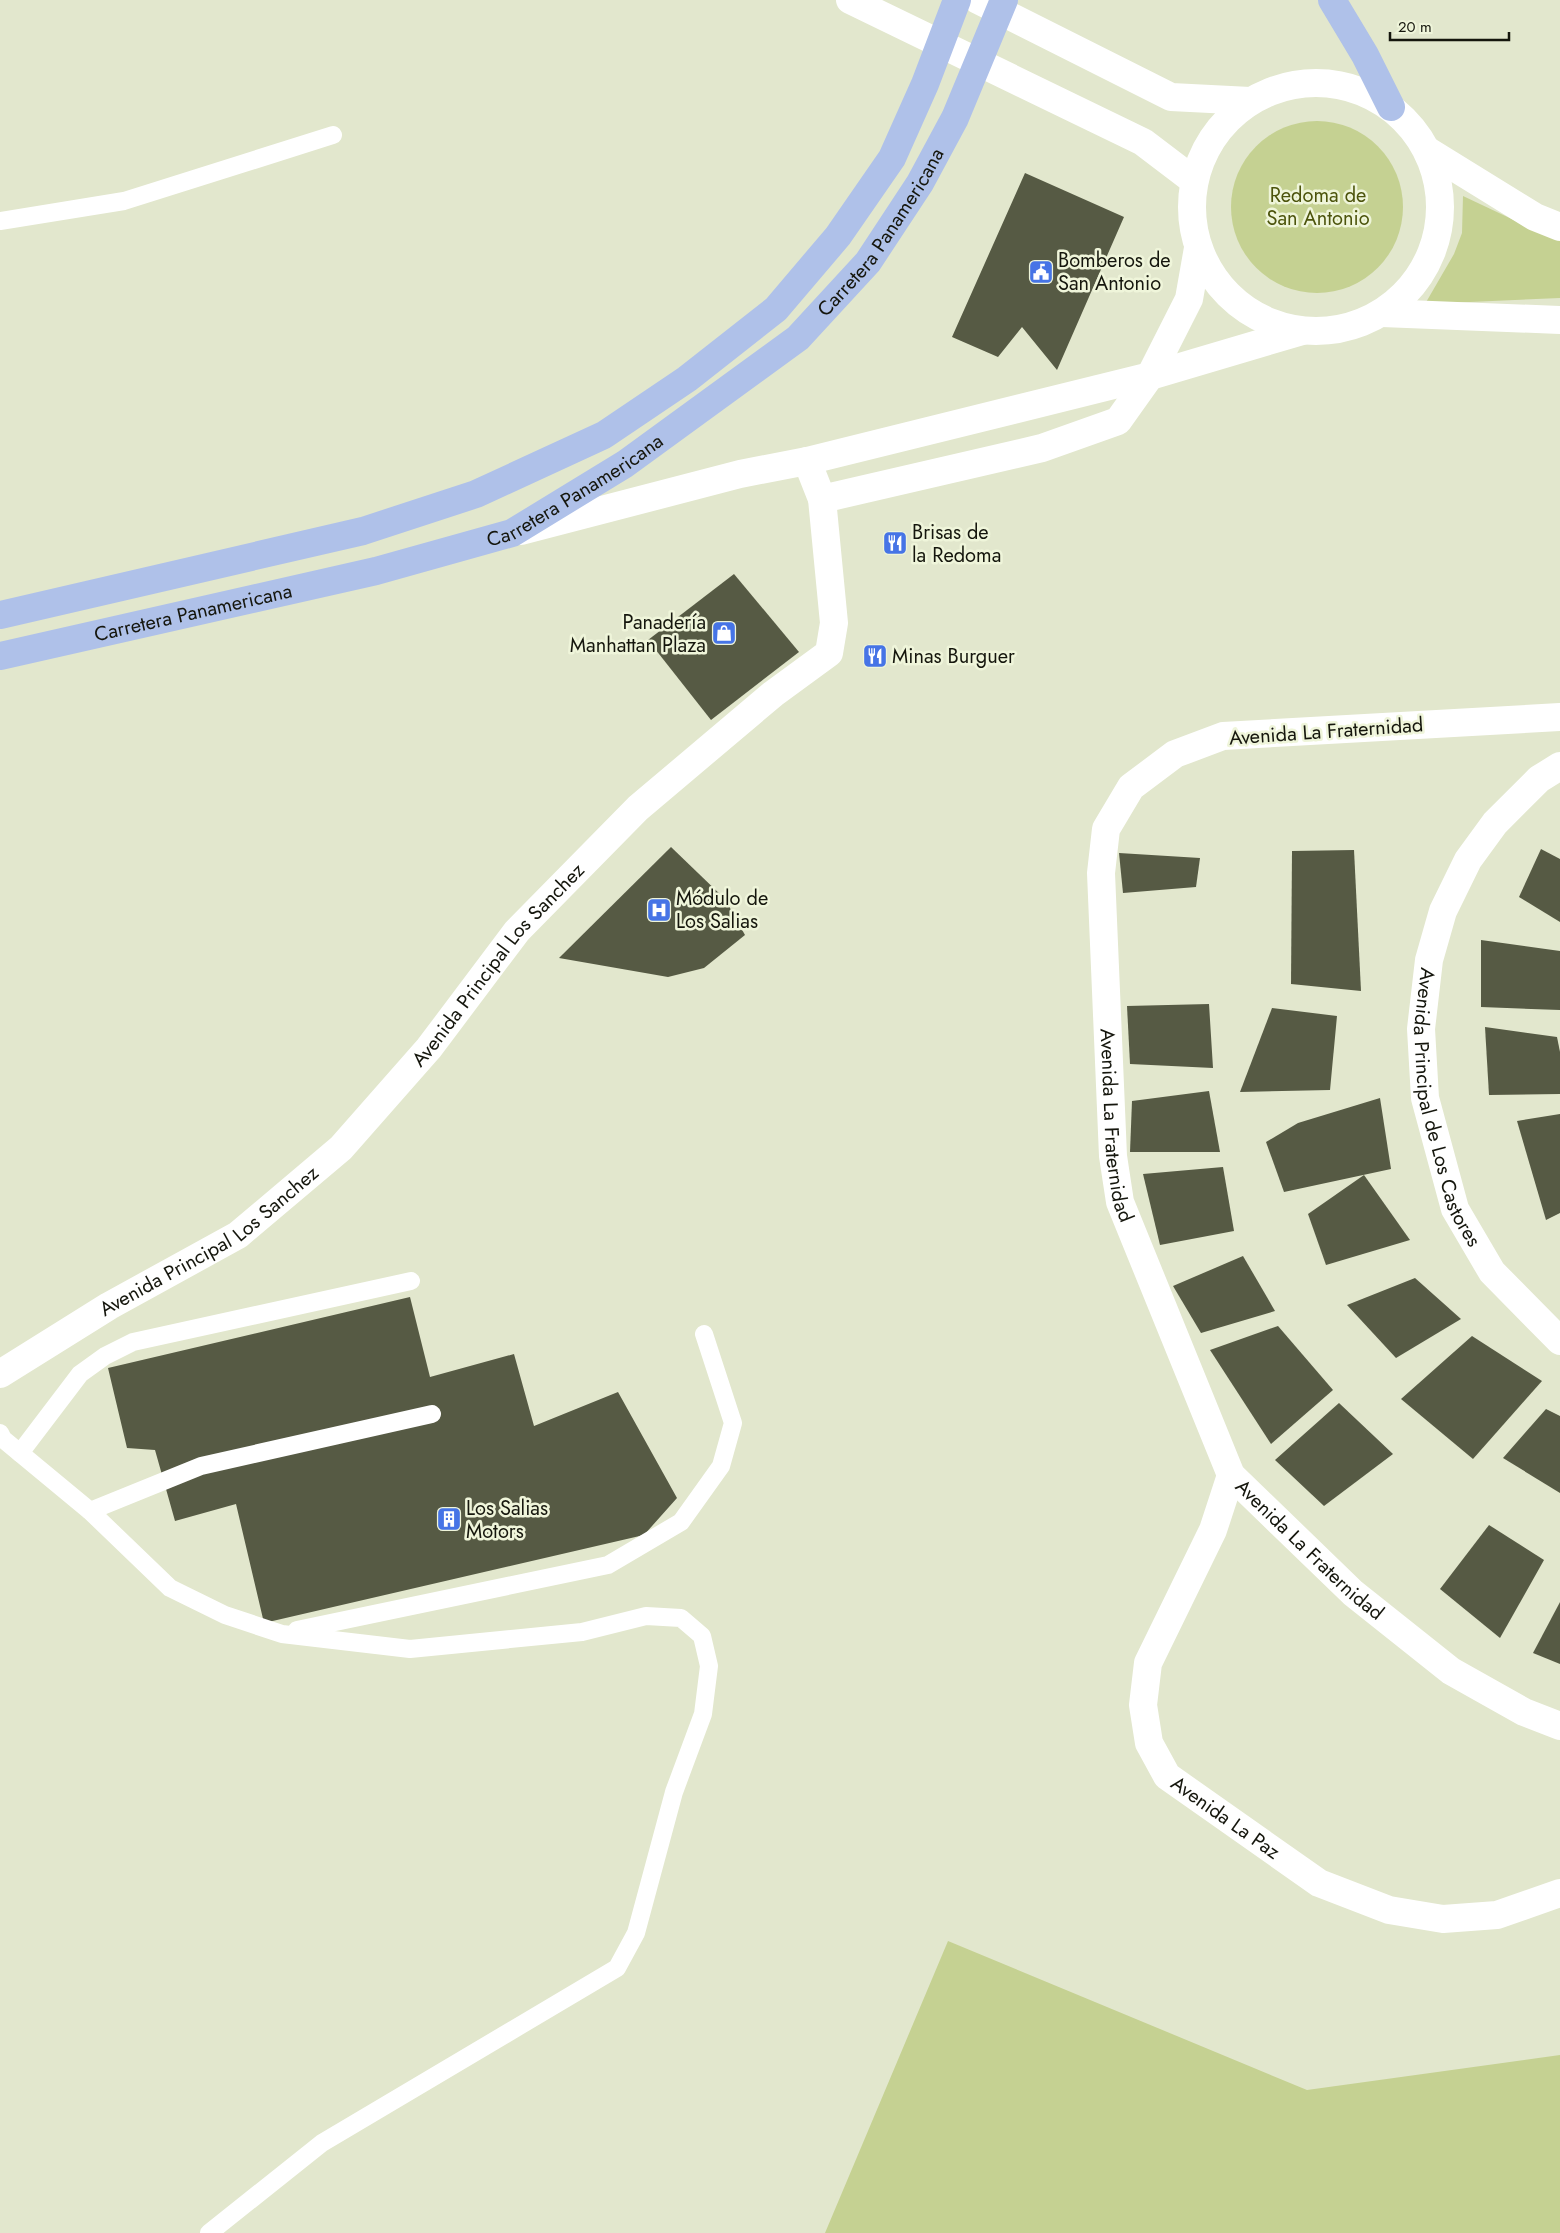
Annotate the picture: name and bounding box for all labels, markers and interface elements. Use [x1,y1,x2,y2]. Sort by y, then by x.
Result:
scale bar [1390,10,1509,42]
text: 20 m [1398,16,1432,38]
street label: Carretera Panamericana [811,143,951,323]
park label: Redoma de San Antonio [1266,181,1370,233]
place label: Bomberos de San Antonio [1058,246,1171,298]
public building icon: Bomberos de San Antonio [1028,259,1054,285]
street label: Carretera Panamericana [483,427,669,554]
place label: Brisas de la Redoma [912,518,1001,570]
restaurant icon: Brisas de la Redoma [882,530,908,556]
street label: Carretera Panamericana [91,576,295,649]
place label: Panadería Manhattan Plaza [570,608,706,660]
shop icon: Panadería Manhattan Plaza [711,620,737,646]
place label: Minas Burguer [892,642,1015,671]
restaurant icon: Minas Burguer [862,643,888,669]
street label: Avenida La Fraternidad [1228,710,1424,753]
street label: Avenida Principal Los Sanchez [405,857,591,1073]
place label: Módulo de Los Salias [676,884,768,936]
hospital icon: Módulo de Los Salias [646,897,672,923]
street label: Avenida Principal de Los Castores [1406,966,1488,1252]
street label: Avenida La Fraternidad [1093,1028,1141,1227]
street label: Avenida Principal Los Sanchez [94,1159,325,1324]
street label: Avenida La Fraternidad [1229,1473,1390,1627]
place label: Los Salias Motors [466,1494,548,1546]
building icon: Los Salias Motors [436,1506,462,1532]
street label: Avenida La Paz [1165,1769,1286,1866]

